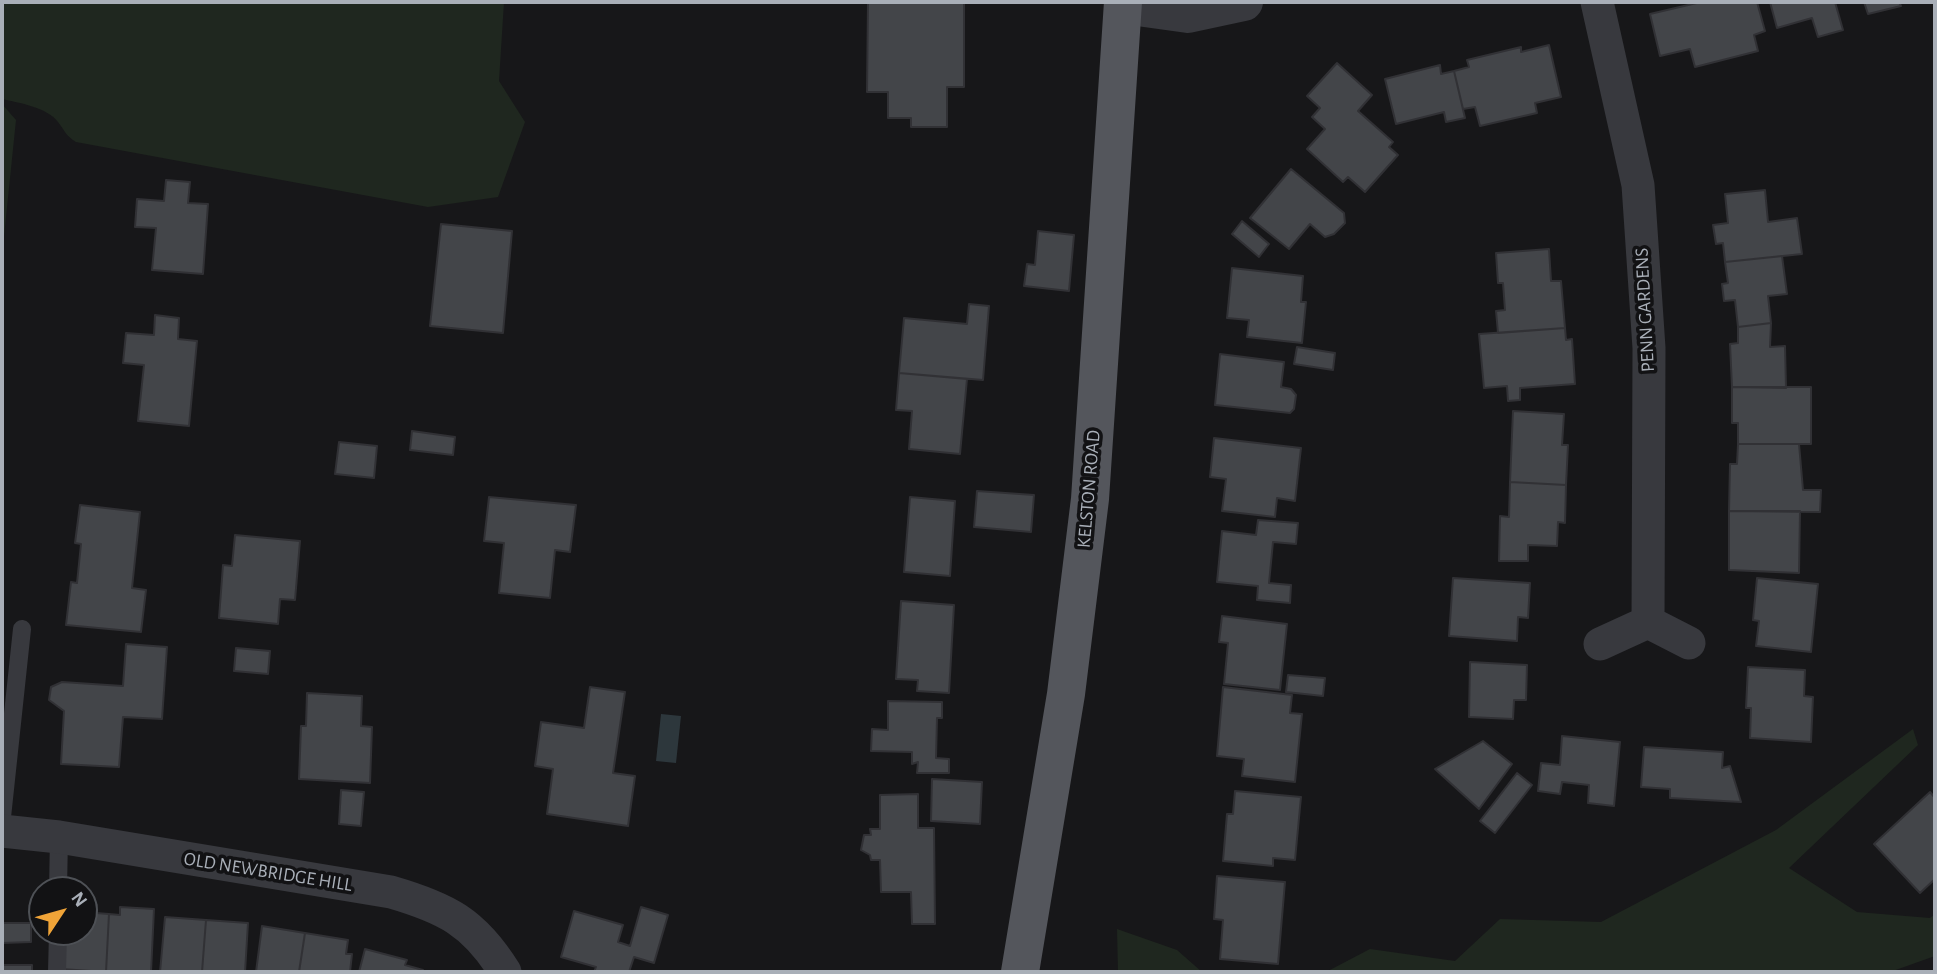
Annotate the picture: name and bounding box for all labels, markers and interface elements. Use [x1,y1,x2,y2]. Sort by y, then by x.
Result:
street label: PENN GARDENS [1630,247,1660,373]
street label: KELSTON ROAD [1072,429,1106,549]
street label: OLD NEWBRIDGE HILL [182,847,354,897]
north arrow [28,876,98,946]
text: N [67,889,90,910]

